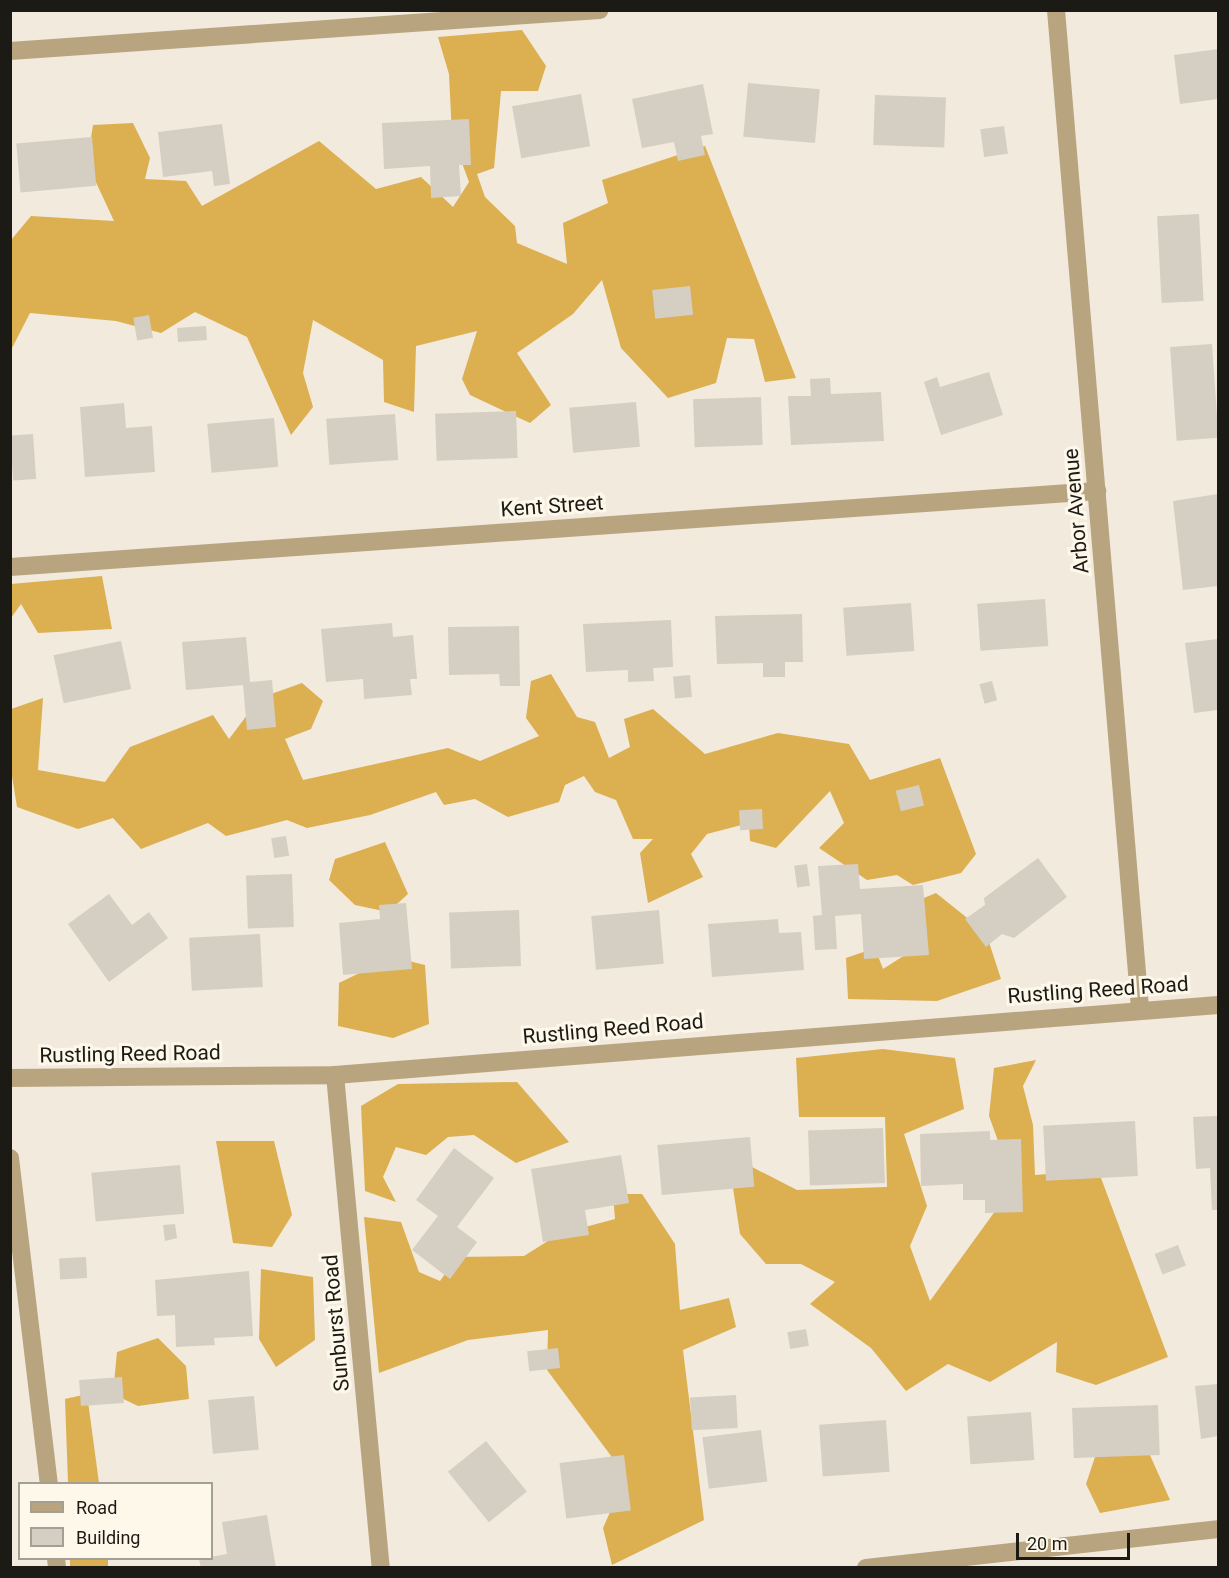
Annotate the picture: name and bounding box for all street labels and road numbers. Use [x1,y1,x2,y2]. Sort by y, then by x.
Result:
street label: Arbor Avenue [1058,447,1094,575]
street label: Kent Street [500,490,604,522]
street label: Rustling Reed Road [1007,971,1189,1009]
street label: Rustling Reed Road [522,1009,704,1049]
street label: Rustling Reed Road [39,1040,221,1068]
street label: Sunburst Road [317,1254,355,1392]

